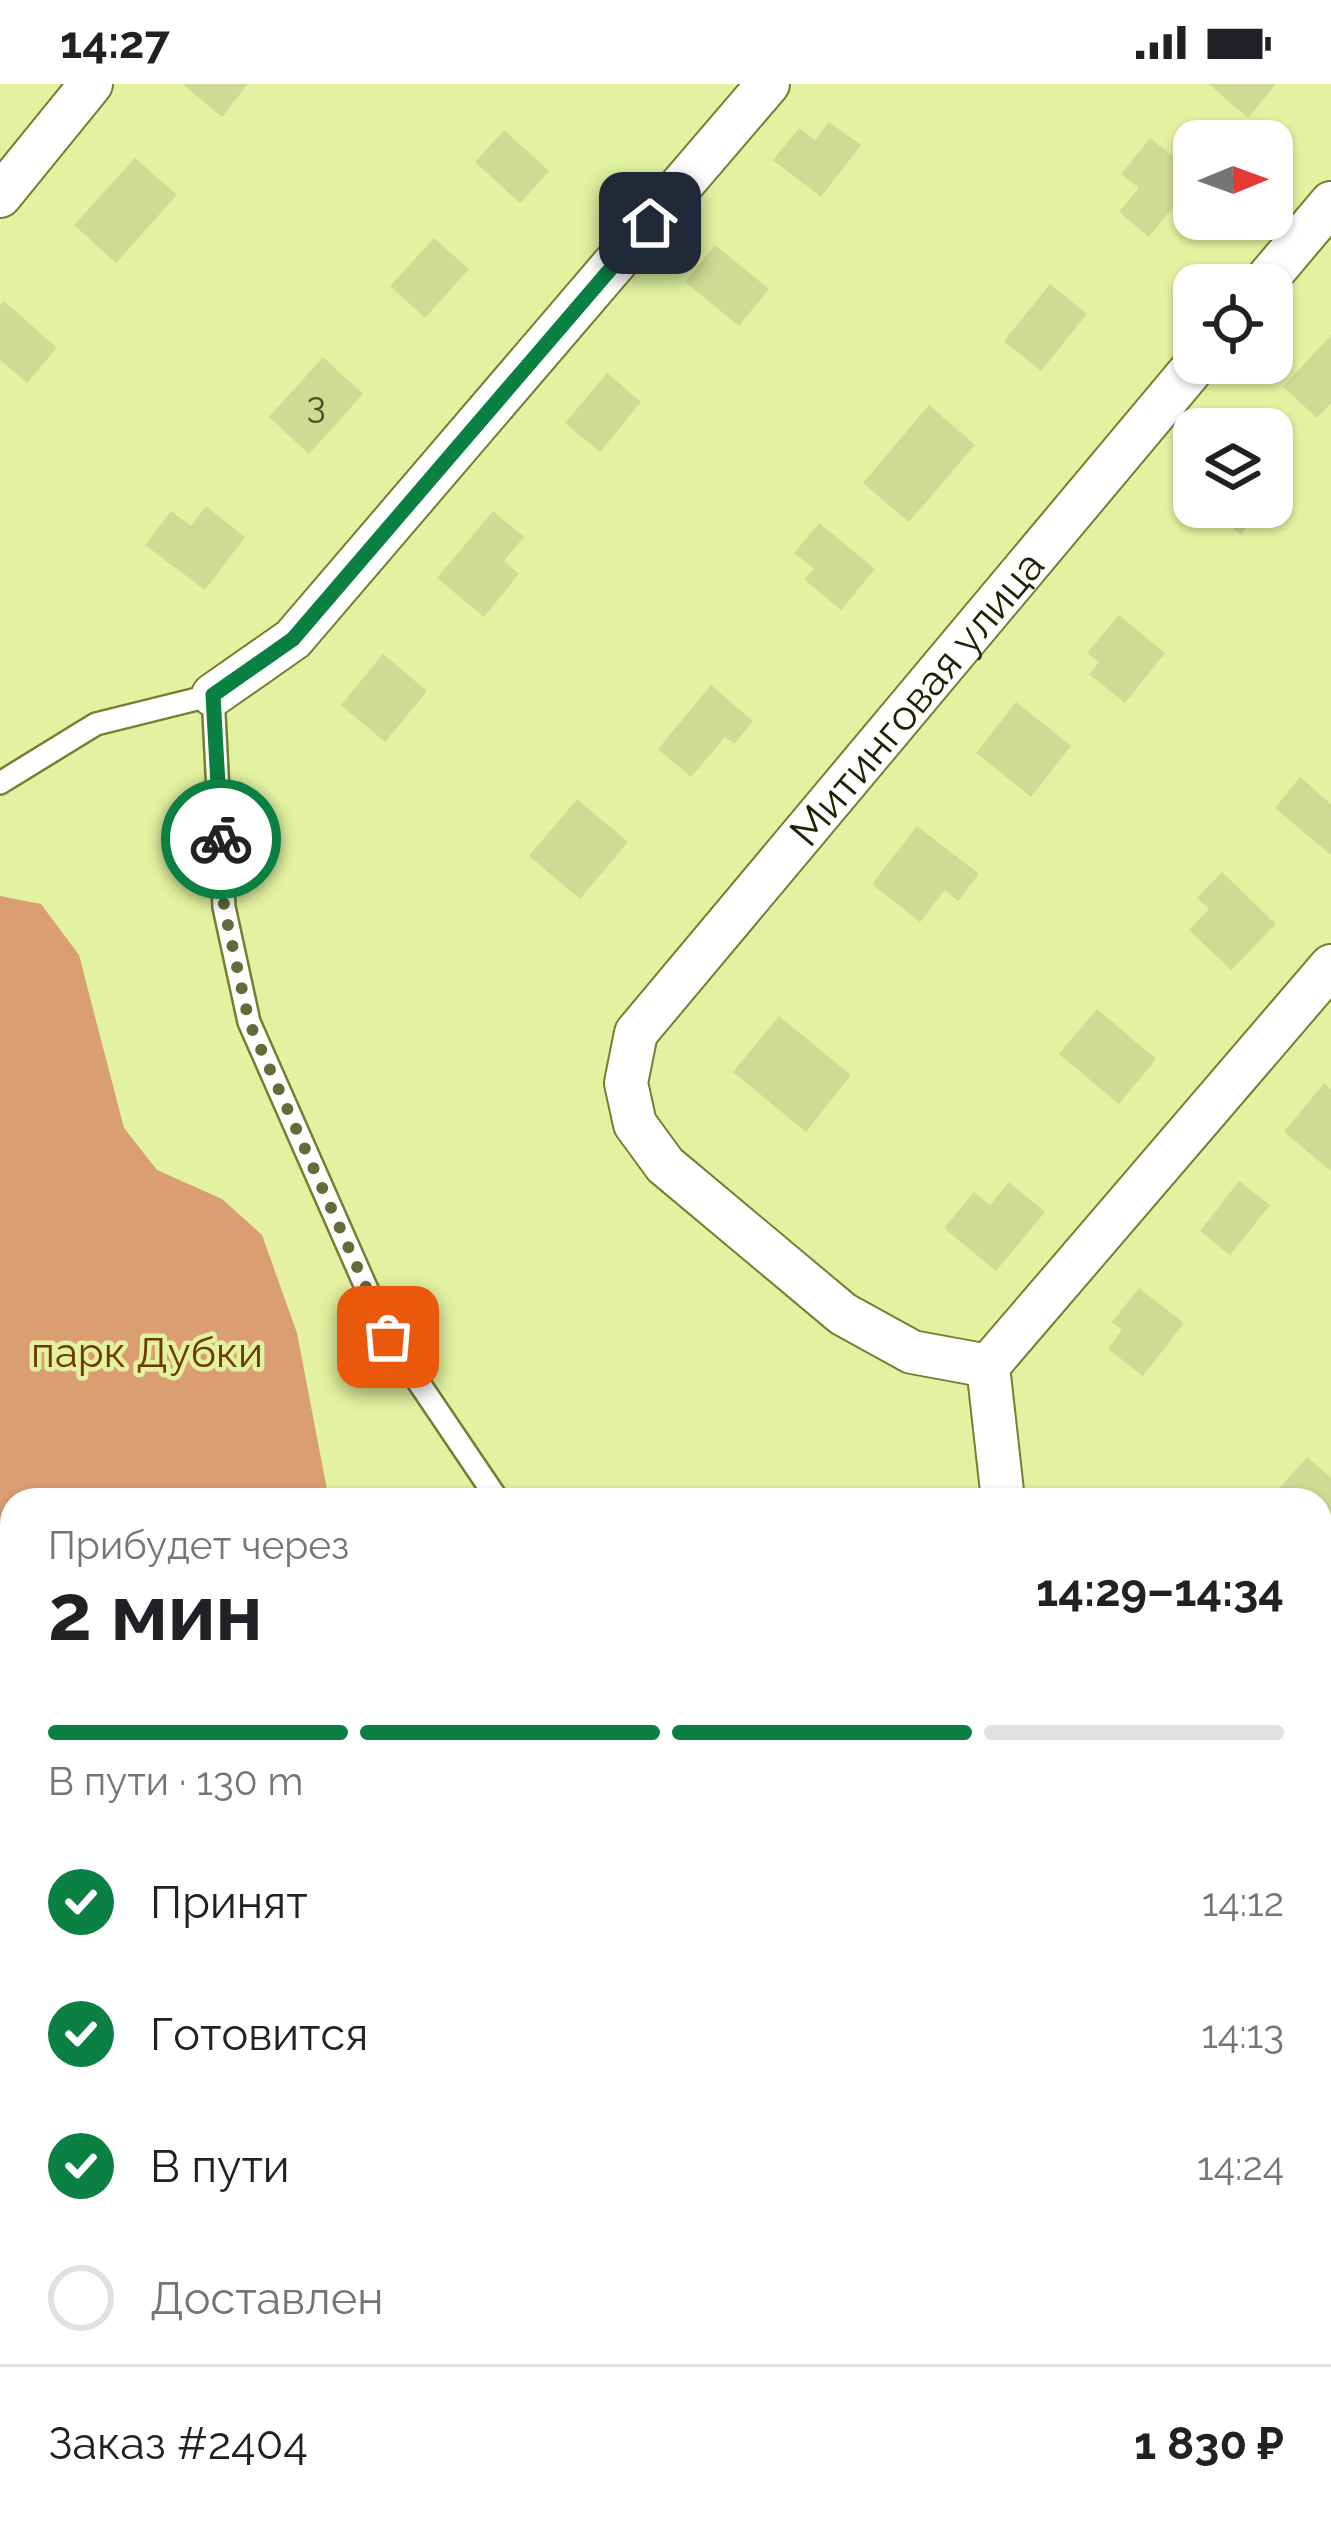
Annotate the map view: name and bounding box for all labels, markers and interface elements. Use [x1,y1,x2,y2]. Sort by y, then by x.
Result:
text: 14:27 [60,16,170,69]
north arrow [1173,120,1293,240]
map controls [1173,120,1293,528]
pin [599,172,701,274]
icon: home [617,190,683,256]
button: locate [1173,264,1293,384]
house number: 3 [306,384,326,426]
button: layers [1173,408,1293,528]
street label: Митинговая улица [779,541,1054,855]
courier [161,779,281,899]
icon: bike [188,806,254,872]
pin [337,1286,439,1388]
icon: bag [355,1304,421,1370]
park label: парк Дубки [31,1328,263,1377]
text: Прибудет через [48,1522,349,1568]
text: 14:29–14:34 [1036,1564,1284,1617]
text: 2 мин [48,1567,263,1658]
text: В пути · 130 m [48,1758,303,1804]
icon: check [48,1869,114,1935]
text: Принят [150,1876,308,1929]
text: 14:12 [1202,1879,1284,1925]
icon: check [48,2001,114,2067]
text: Готовится [150,2008,368,2061]
text: 14:13 [1201,2011,1284,2057]
icon: check [48,2133,114,2199]
text: В пути [150,2140,290,2193]
text: 14:24 [1197,2143,1284,2189]
text: Доставлен [150,2272,383,2325]
text: Заказ #2404 [48,2417,308,2470]
text: 1 830 ₽ [1134,2417,1284,2470]

